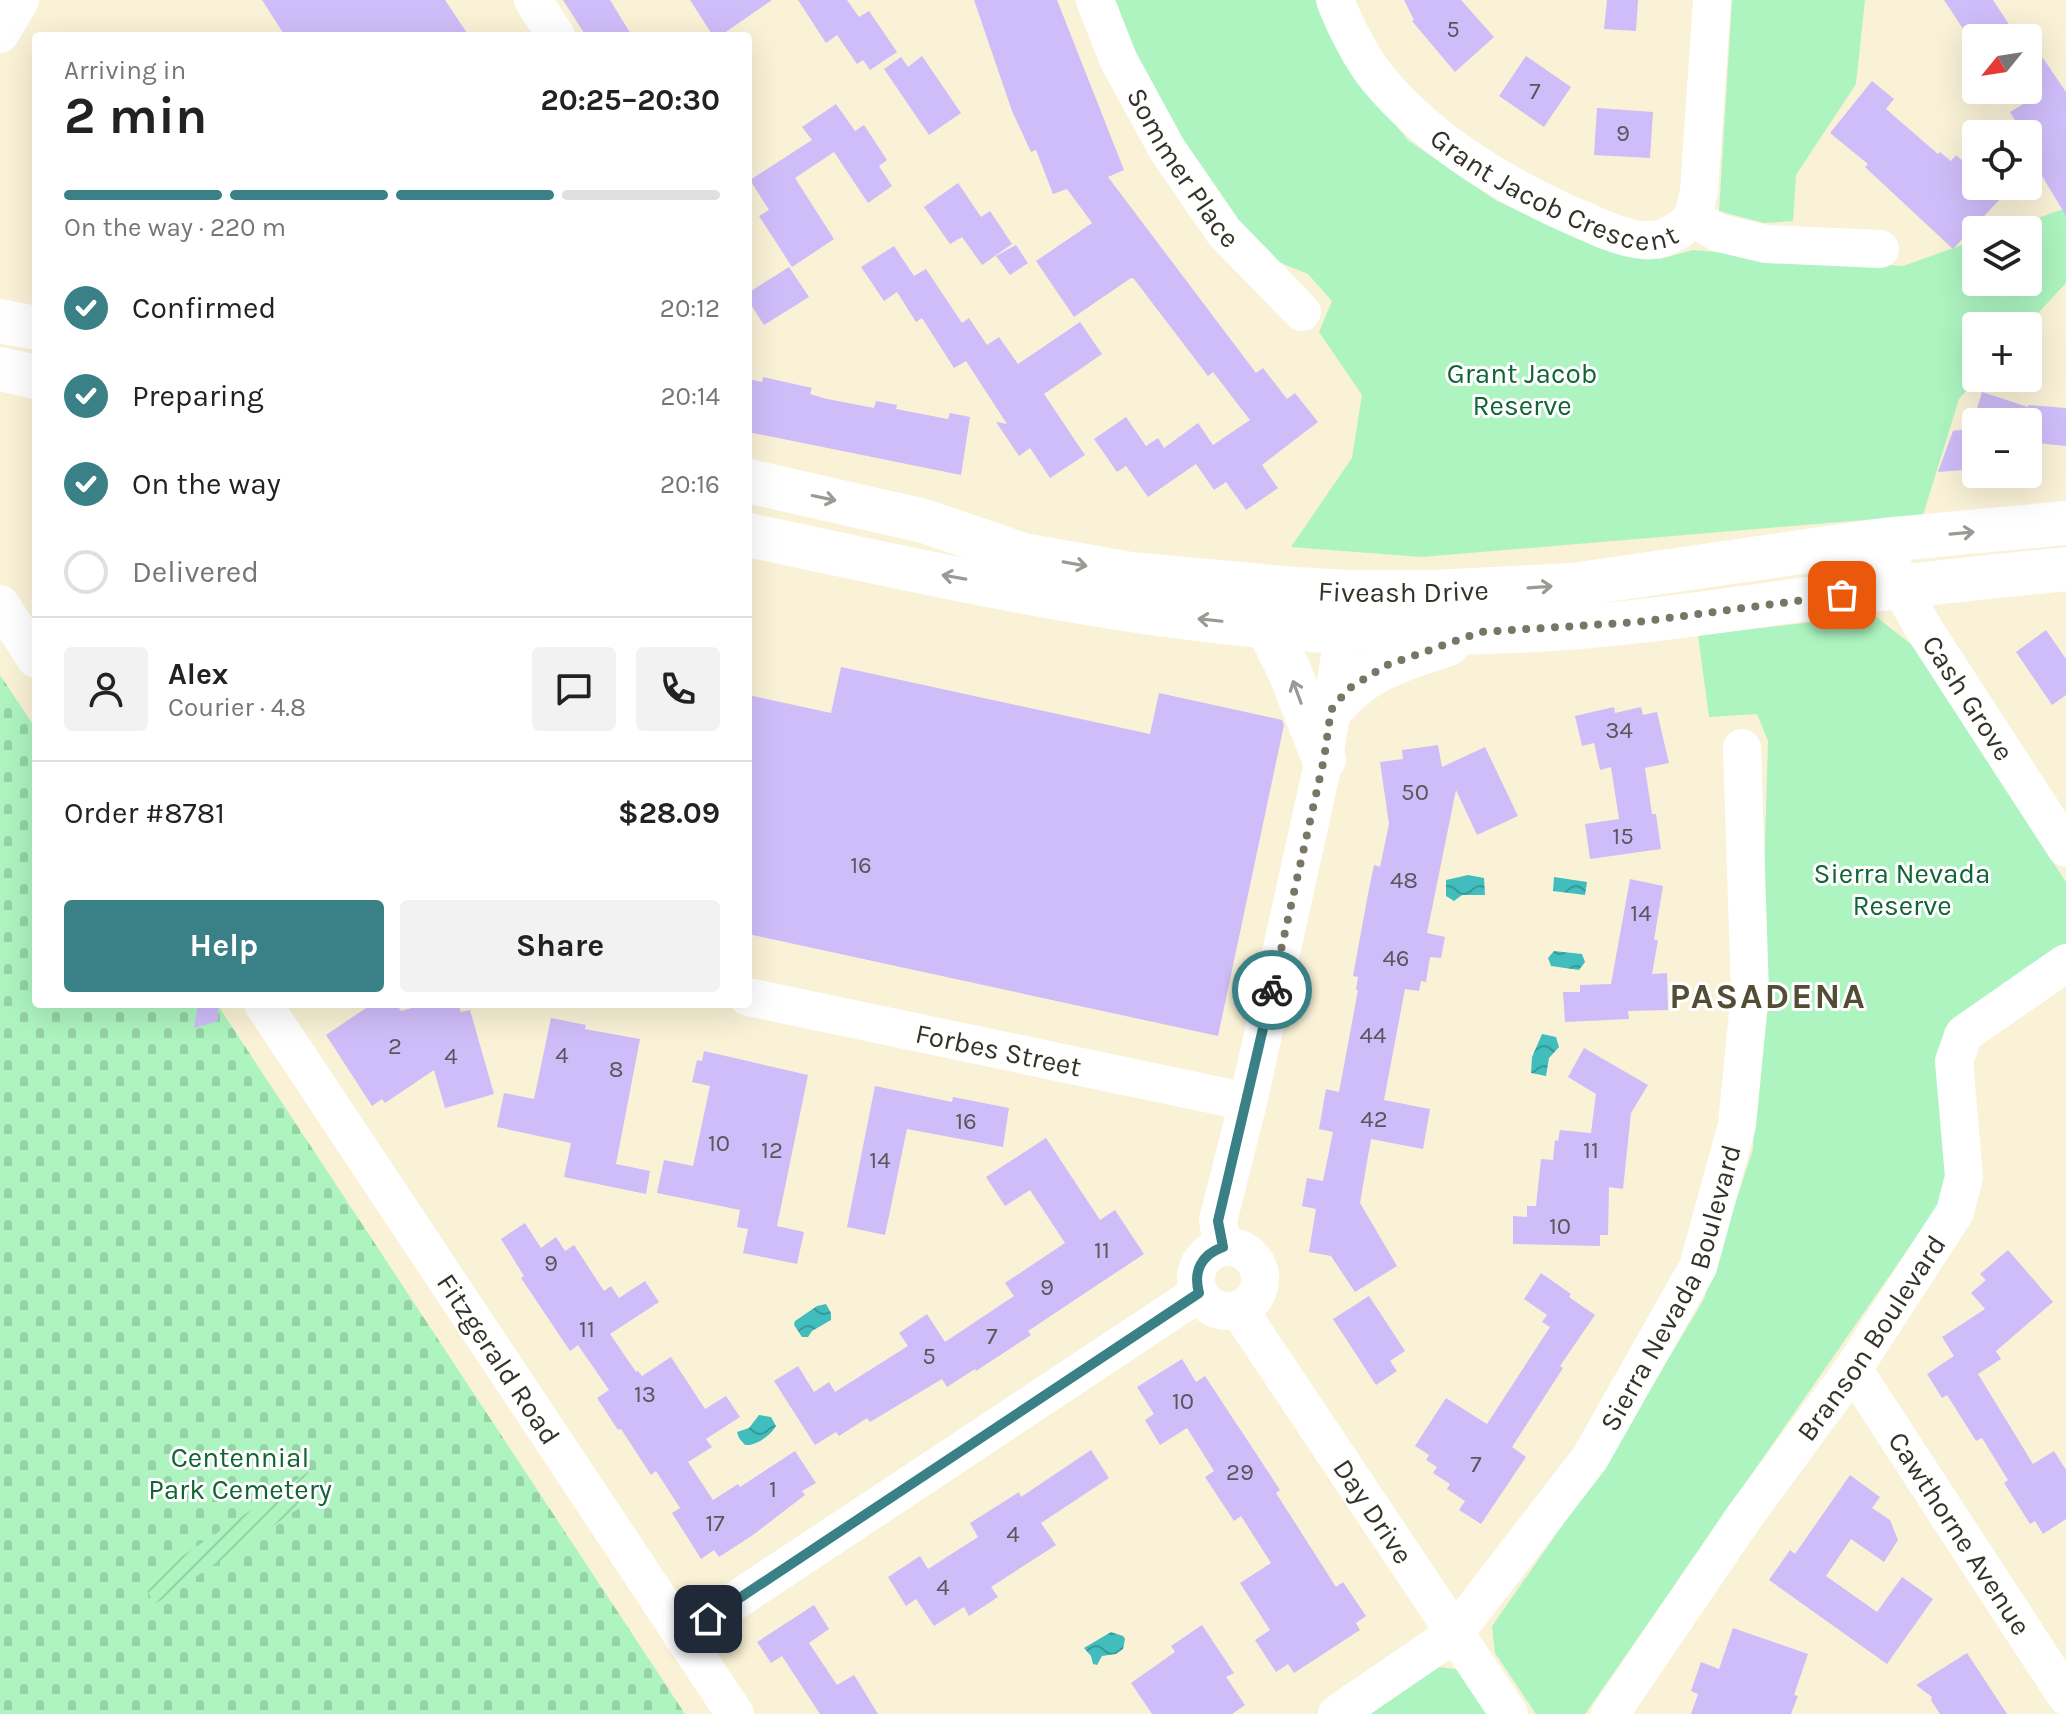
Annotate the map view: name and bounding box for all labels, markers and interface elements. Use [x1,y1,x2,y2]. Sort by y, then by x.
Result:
house number: 5 [1446,15,1460,43]
north arrow [1962,24,2042,104]
map controls [1962,24,2042,488]
text: Arriving in [64,55,186,86]
house number: 7 [1529,77,1541,105]
text: 20:25–20:30 [541,82,720,118]
street label: Sommer Place [1120,82,1246,255]
text: 2 min [64,85,207,146]
house number: 9 [1616,119,1630,147]
button: locate [1962,120,2042,200]
street label: Grant Jacob Crescent [1424,121,1683,258]
text: On the way · 220 m [64,212,286,243]
button: layers [1962,216,2042,296]
icon: check [64,286,108,330]
text: Confirmed [132,290,276,326]
text: 20:12 [660,293,720,324]
button: + [1962,312,2042,392]
park label: Grant Jacob Reserve [1447,357,1597,422]
icon: check [64,374,108,418]
text: Preparing [132,378,264,414]
text: 20:14 [660,381,720,412]
button: − [1962,408,2042,488]
icon: check [64,462,108,506]
text: On the way [132,466,281,502]
text: 20:16 [660,469,720,500]
one-way arrow [811,491,837,506]
one-way arrow [1948,525,1975,540]
text: Delivered [132,554,259,590]
one-way arrow [1062,558,1087,573]
pin [1808,561,1876,629]
one-way arrow [942,569,967,584]
street label: Fiveash Drive [1317,573,1490,609]
icon: bag [1820,573,1864,617]
one-way arrow [1526,580,1553,595]
one-way arrow [1197,613,1224,628]
street label: Cash Grove [1915,629,2021,767]
button: person [64,647,148,731]
button: chat [532,647,616,731]
button: phone [636,647,720,731]
text: Alex [168,656,228,692]
one-way arrow [1289,680,1303,704]
text: Courier · 4.8 [168,692,306,723]
house number: 34 [1605,716,1633,744]
house number: 50 [1401,778,1429,806]
text: Order #8781 [64,795,225,831]
text: $28.09 [618,795,720,831]
house number: 15 [1612,822,1634,850]
house number: 16 [850,851,872,879]
park label: Sierra Nevada Reserve [1814,857,1990,922]
house number: 48 [1390,866,1418,894]
house number: 14 [1630,899,1652,927]
button: Help [64,900,384,992]
button: Share [400,900,720,992]
house number: 46 [1382,944,1410,972]
courier [1232,950,1312,1030]
icon: bike [1250,968,1294,1012]
district label: PASADENA [1669,975,1867,1017]
street label: Forbes Street [913,1017,1084,1084]
house number: 44 [1360,1021,1386,1049]
house number: 2 [388,1032,402,1060]
house number: 4 [555,1041,569,1069]
house number: 4 [444,1042,458,1070]
house number: 8 [609,1055,623,1083]
house number: 42 [1360,1105,1388,1133]
house number: 16 [955,1107,977,1135]
house number: 10 [708,1129,730,1157]
house number: 12 [761,1136,783,1164]
house number: 11 [1583,1136,1599,1164]
street label: Sierra Nevada Boulevard [1593,1141,1748,1437]
house number: 14 [869,1146,891,1174]
house number: 10 [1549,1212,1571,1240]
street label: Branson Boulevard [1790,1229,1953,1447]
house number: 11 [1094,1236,1110,1264]
house number: 9 [544,1249,558,1277]
street label: Fitzgerald Road [430,1267,567,1451]
house number: 9 [1040,1273,1054,1301]
house number: 11 [579,1315,595,1343]
house number: 7 [986,1322,998,1350]
house number: 5 [922,1342,936,1370]
house number: 13 [634,1380,656,1408]
house number: 10 [1172,1387,1194,1415]
street label: Cawthorne Avenue [1881,1426,2038,1641]
park label: Centennial Park Cemetery [148,1441,332,1506]
house number: 7 [1470,1450,1482,1478]
street label: Day Drive [1326,1453,1420,1570]
house number: 29 [1226,1458,1254,1486]
house number: 1 [769,1475,777,1503]
house number: 17 [705,1509,725,1537]
house number: 4 [1006,1520,1020,1548]
house number: 4 [936,1573,950,1601]
pin [674,1585,742,1653]
icon: home [686,1597,730,1641]

